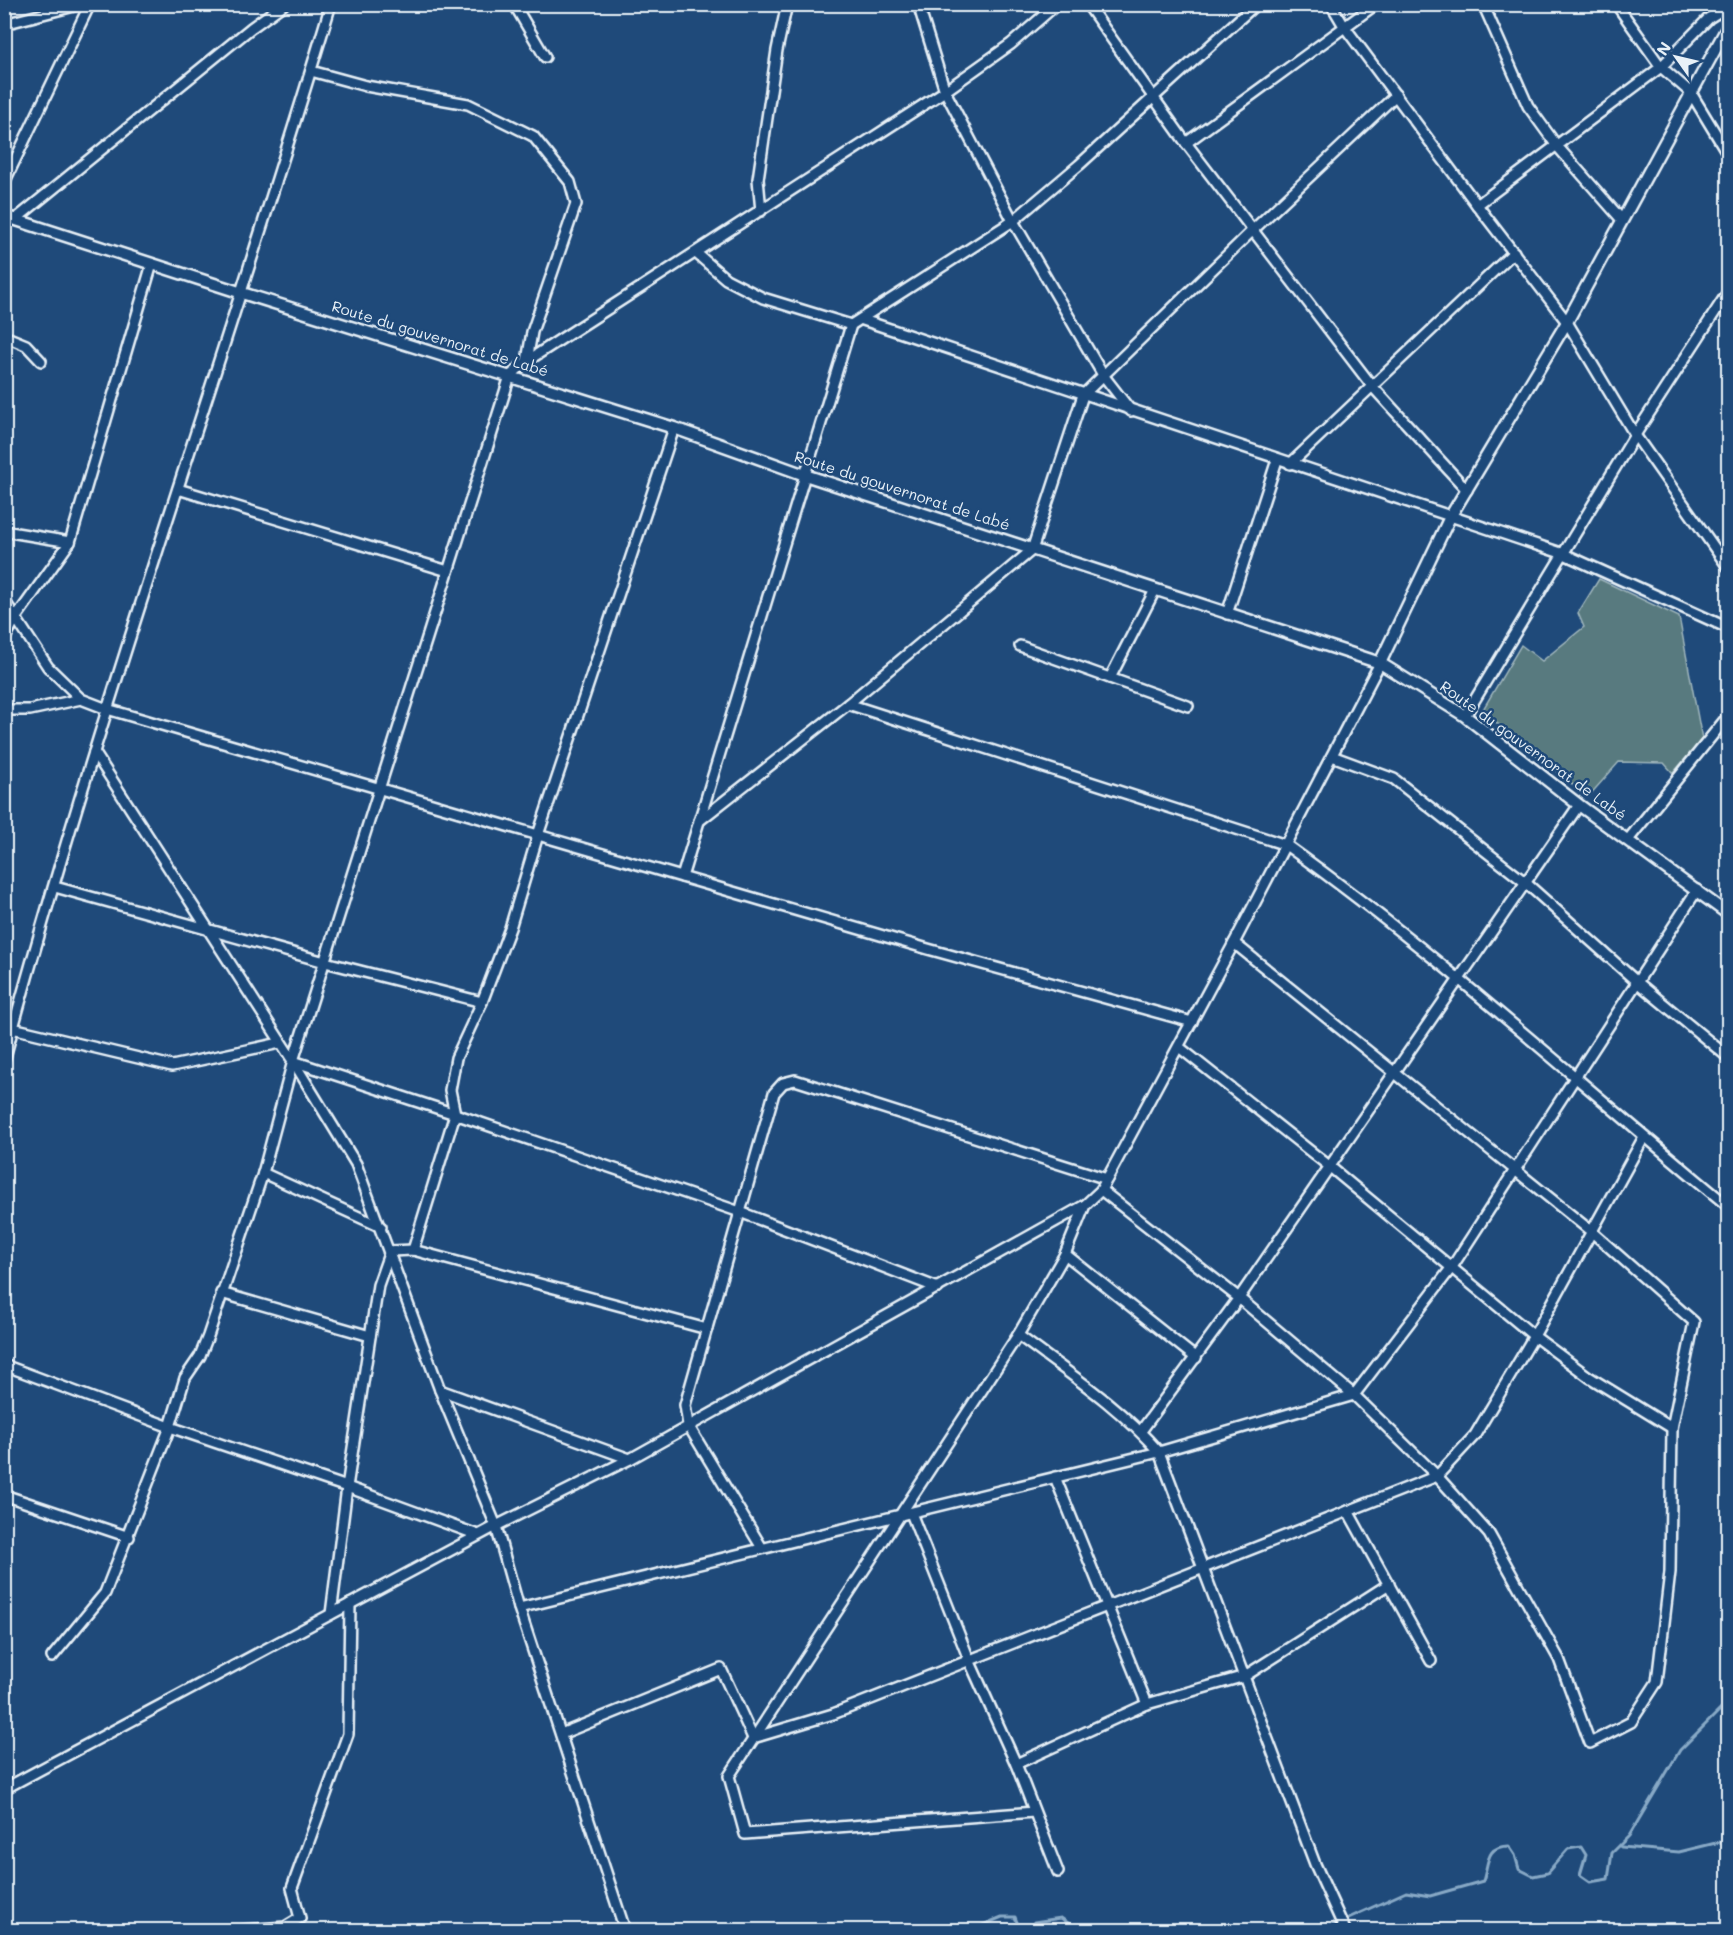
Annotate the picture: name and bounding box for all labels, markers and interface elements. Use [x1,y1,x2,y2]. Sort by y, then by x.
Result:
north arrow [1646,27,1706,87]
text: N [1651,37,1675,59]
street label: Route du gouvernorat de Labé [329,295,551,381]
street label: Route du gouvernorat de Labé [792,446,1013,534]
street label: Route du gouvernorat de Labé [1436,676,1631,825]

